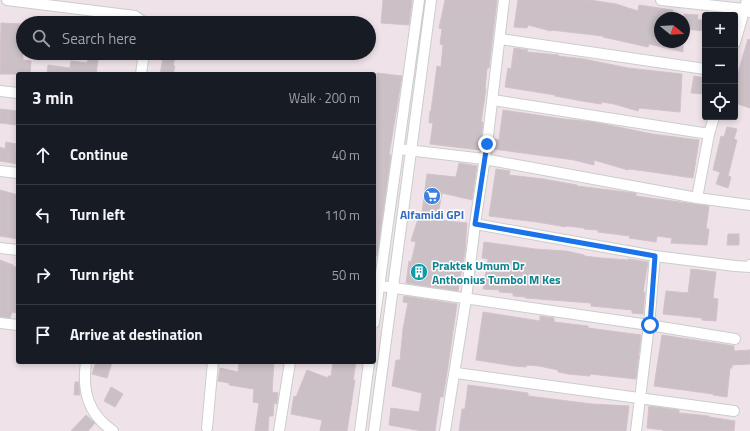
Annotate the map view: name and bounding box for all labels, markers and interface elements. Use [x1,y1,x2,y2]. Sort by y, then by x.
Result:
north arrow [654,12,690,48]
map controls [702,12,738,120]
button: + [702,12,738,48]
search box [16,16,376,60]
icon: search [30,27,52,49]
text: Search here [62,27,136,50]
button: − [702,48,738,84]
button: locate [702,84,738,120]
text: 3 min [32,85,73,111]
text: Walk · 200 m [289,88,360,108]
route end [478,135,496,153]
text: Continue [70,143,128,166]
icon: ahead [32,144,54,166]
text: 40 m [332,145,360,165]
supermarket icon: Alfamidi GPI [422,186,442,206]
text: Turn left [70,203,125,226]
icon: left [32,204,54,226]
text: 110 m [324,205,360,225]
place label: Alfamidi GPI [400,205,464,224]
place label: Praktek Umum Dr Anthonius Tumbol M Kes [432,256,561,289]
building icon: Praktek Umum Dr Anthonius Tumbol M Kes [409,262,429,282]
text: Turn right [70,263,134,286]
icon: right [32,264,54,286]
text: 50 m [332,265,360,285]
route start [641,316,659,334]
text: Arrive at destination [70,323,203,346]
icon: arrive [32,324,54,346]

